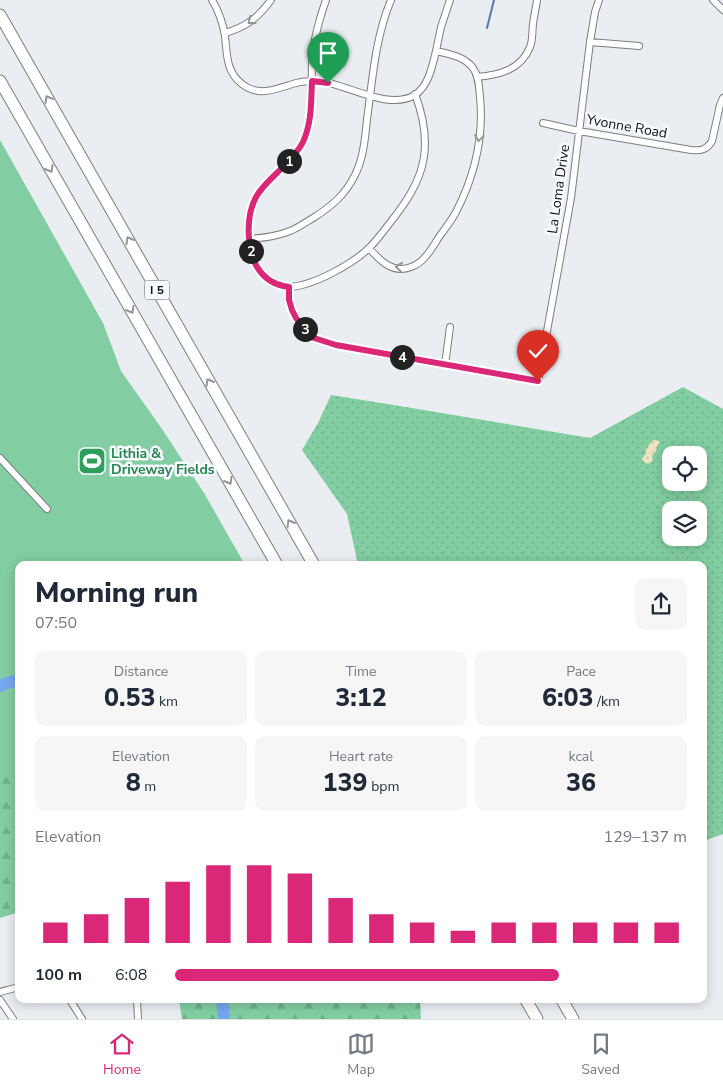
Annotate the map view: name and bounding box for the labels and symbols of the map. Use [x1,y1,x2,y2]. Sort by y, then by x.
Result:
one-way arrow [247,15,257,24]
pin [307,32,349,83]
one-way arrow [44,96,54,105]
street label: Yvonne Road [584,110,669,143]
one-way arrow [474,135,485,143]
street label: La Loma Drive [543,143,574,235]
pin: 1 [276,148,302,174]
one-way arrow [44,163,54,172]
one-way arrow [125,237,135,246]
pin: 2 [238,238,264,264]
one-way arrow [394,262,402,273]
road number: I 5 [144,280,170,300]
one-way arrow [125,304,135,313]
pin: 3 [292,316,318,342]
pin [517,330,559,381]
pin: 4 [390,344,414,370]
one-way arrow [206,378,216,387]
place label: Lithia & Driveway Fields [111,444,215,479]
sports icon: Lithia & Driveway Fields [77,446,107,476]
one-way arrow [223,476,233,485]
one-way arrow [286,519,296,528]

